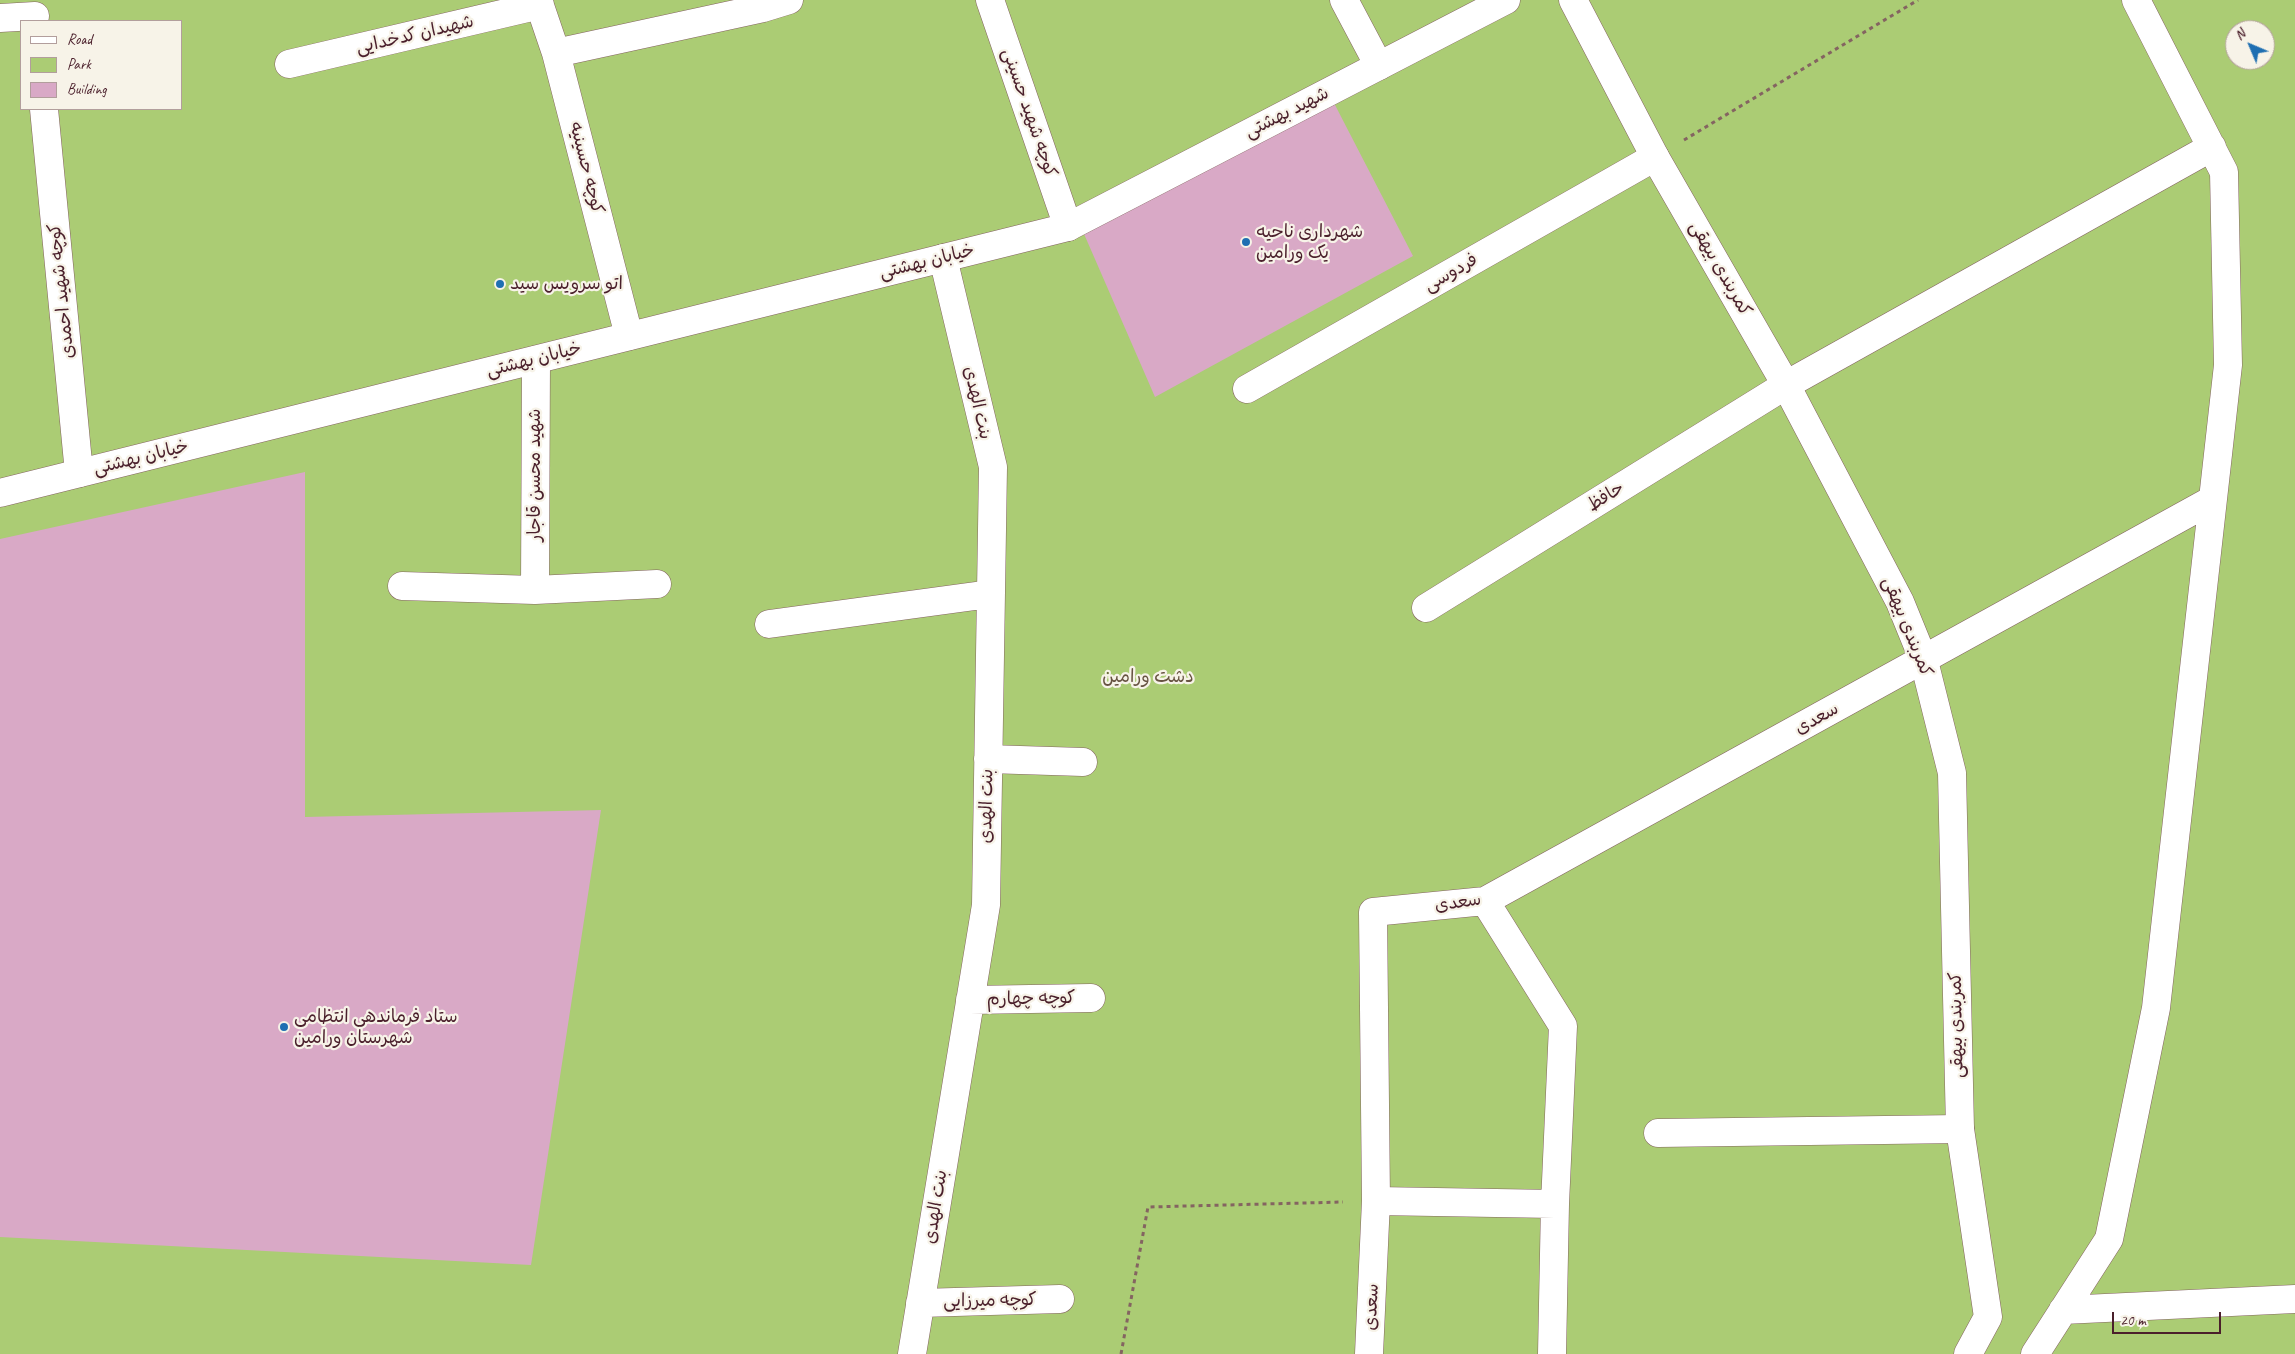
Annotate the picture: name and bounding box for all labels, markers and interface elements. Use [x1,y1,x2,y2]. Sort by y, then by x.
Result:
street label: شهیدان کدخدایی [354,11,476,59]
legend [20,20,182,110]
north arrow [2225,20,2275,70]
text: N [2231,26,2249,44]
text: Road [67,30,92,49]
street label: کوچه شهید حسینی [997,46,1061,180]
text: Park [67,55,91,74]
text: Building [67,80,106,99]
street label: شهید بهشتی [1241,83,1333,143]
street label: کوچه حسینیه [564,120,608,216]
street label: کمربندی بیهقی [1684,218,1756,320]
place label: شهرداری ناحیه یک ورامین [1256,221,1363,264]
street label: کوچه شهید احمدی [44,222,80,360]
marker: شهرداری ناحیه یک ورامین [1240,236,1252,248]
street label: خیابان بهشتی [877,240,977,284]
street label: فردوسی [1420,249,1482,297]
place label: اتو سرویس سید [510,273,623,295]
marker: اتو سرویس سید [494,278,506,290]
street label: خیابان بهشتی [484,338,584,382]
street label: بنت الهدی [958,364,996,442]
street label: شهید محسن قاجار [524,408,546,542]
street label: خیابان بهشتی [91,436,191,480]
street label: حافظ [1584,477,1628,517]
street label: کمربندی بیهقی [1877,574,1937,680]
park label: دشت ورامین [1102,666,1194,688]
street label: سعدی [1791,698,1843,740]
street label: بنت الهدی [976,769,998,843]
street label: سعدی [1433,889,1483,917]
street label: کمربندی بیهقی [1945,972,1969,1078]
street label: کوچه چهارم [987,987,1075,1011]
place label: ستاد فرماندهی انتظامی شهرستان ورامین [294,1006,458,1048]
marker: ستاد فرماندهی انتظامی شهرستان ورامین [278,1021,290,1033]
street label: بنت الهدی [919,1168,953,1246]
street label: سعدی [1360,1283,1384,1331]
street label: کوچه میرزایی [943,1289,1037,1313]
scale bar [2115,1302,2224,1334]
text: 20 m [2120,1311,2146,1330]

